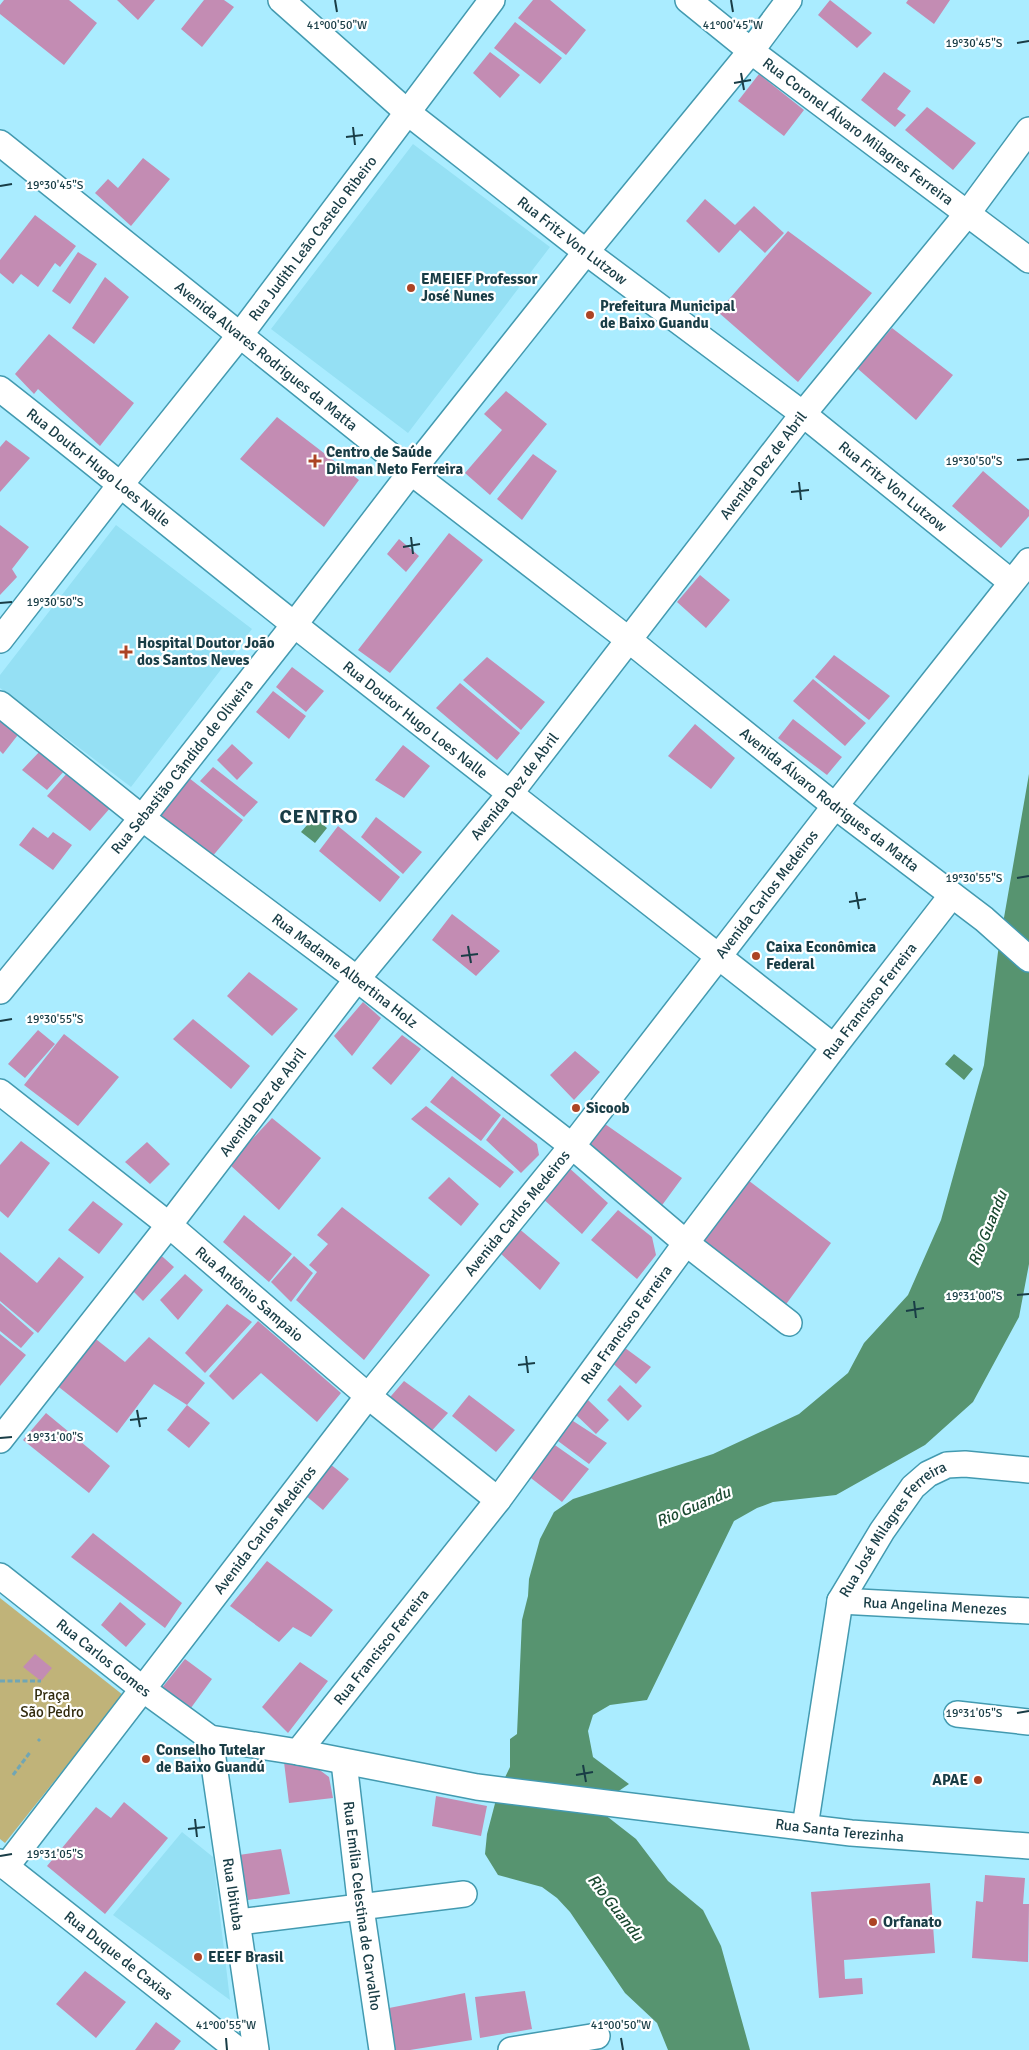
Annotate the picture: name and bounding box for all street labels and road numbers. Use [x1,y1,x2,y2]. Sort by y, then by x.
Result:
street label: Rua Coronel Álvaro Milagres Ferreira [759,54,957,209]
street label: Rua Judith Leão Castelo Ribeiro [245,152,381,324]
street label: Rua Fritz Von Lutzow [514,193,631,289]
street label: Avenida Alvares Rodrigues da Matta [171,278,361,435]
street label: Rua Doutor Hugo Loes Nalle [23,404,174,531]
street label: Avenida Dez de Abril [716,408,811,523]
street label: Rua Fritz Von Lutzow [835,437,951,536]
street label: Rua Doutor Hugo Loes Nalle [339,657,491,782]
street label: Rua Sebastião Cândido de Oliveira [107,676,257,858]
street label: Avenida Álvaro Rodrigues da Matta [736,724,923,875]
street label: Avenida Dez de Abril [467,729,563,844]
street label: Avenida Carlos Medeiros [712,826,822,962]
street label: Rua Madame Albertina Holz [268,910,422,1032]
street label: Rua Francisco Ferreira [819,939,921,1063]
street label: Avenida Dez de Abril [216,1044,310,1160]
street label: Avenida Carlos Medeiros [461,1146,574,1280]
street label: Rua Antônio Sampaio [192,1243,307,1346]
street label: Rua Francisco Ferreira [577,1262,676,1388]
street label: Rua José Milagres Ferreira [835,1458,949,1601]
street label: Avenida Carlos Medeiros [210,1462,320,1598]
street label: Rua Francisco Ferreira [330,1586,433,1709]
street label: Rua Angelina Menezes [862,1593,1008,1619]
street label: Rua Carlos Gomes [53,1615,155,1701]
street label: Rua Emília Celestina de Carvalho [340,1800,385,2012]
street label: Rua Santa Terezinha [774,1815,905,1846]
street label: Rua Ibituba [219,1857,247,1932]
street label: Rua Duque de Caxias [61,1907,177,2004]

